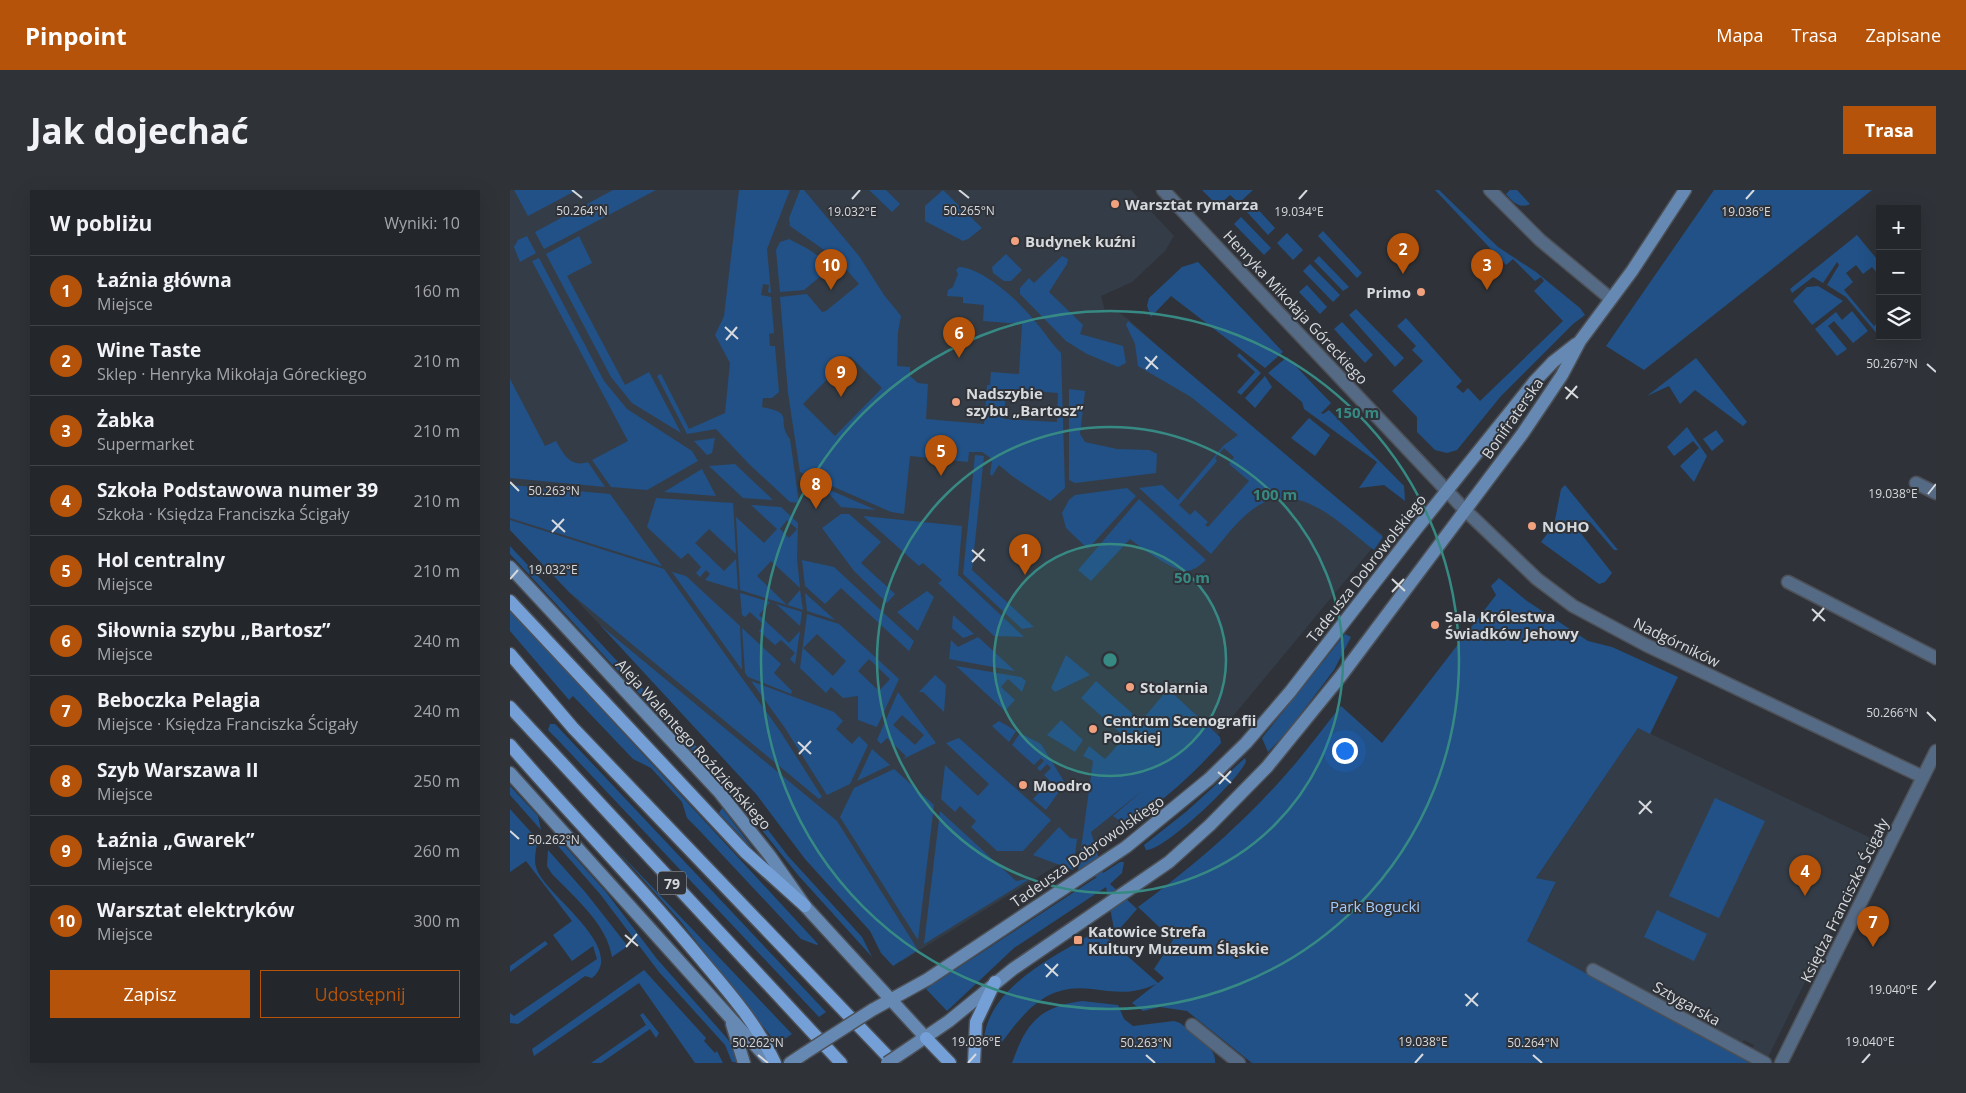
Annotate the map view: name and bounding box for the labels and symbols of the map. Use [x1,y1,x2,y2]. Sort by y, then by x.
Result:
place label: Warsztat rymarza [1125,194,1258,214]
marker: Warsztat rymarza [1109,198,1121,210]
text: 50.264°N [556,202,608,219]
text: 50.265°N [943,202,995,219]
text: 19.032°E [827,203,877,220]
text: 19.034°E [1274,203,1324,220]
text: 19.036°E [1721,203,1771,220]
street label: Henryka Mikołaja Góreckiego [1219,226,1373,388]
place label: Budynek kuźni [1025,231,1136,251]
pin: 2 [1387,233,1419,274]
marker: Budynek kuźni [1009,235,1021,247]
pin: 10 [815,249,847,290]
pin: 3 [1471,249,1503,290]
place label: Primo [1366,282,1411,302]
marker: Primo [1415,286,1427,298]
pin: 6 [943,317,975,358]
text: 50.267°N [1866,355,1918,372]
pin: 9 [825,356,857,397]
street label: Bonifraterska [1477,374,1547,462]
place label: Nadszybie szybu „Bartosz” [966,383,1084,420]
marker: Nadszybie szybu „Bartosz” [950,396,962,408]
text: 150 m [1335,402,1379,422]
pin: 5 [925,435,957,476]
pin: 8 [800,468,832,509]
text: 50.263°N [528,482,580,499]
text: 100 m [1253,484,1297,504]
text: 19.038°E [1868,485,1918,502]
street label: Tadeusza Dobrowolskiego [1302,490,1430,646]
place label: NOHO [1542,516,1590,536]
marker: NOHO [1526,520,1538,532]
pin: 1 [1009,534,1041,575]
text: 19.032°E [528,561,578,578]
text: 50 m [1174,567,1210,587]
place label: Sala Królestwa Świadków Jehowy [1445,606,1579,643]
street label: Nadgórników [1631,612,1724,672]
marker: Sala Królestwa Świadków Jehowy [1429,619,1441,631]
centre of rings [1101,651,1119,669]
street label: Aleja Walentego Roździeńskiego [612,654,776,834]
place label: Stolarnia [1140,677,1208,697]
marker: Stolarnia [1124,681,1136,693]
text: 50.266°N [1866,704,1918,721]
place label: Centrum Scenografii Polskiej [1103,710,1256,747]
marker: Centrum Scenografii Polskiej [1087,723,1099,735]
your location [1332,738,1358,764]
place label: Moodro [1033,775,1091,795]
marker: Moodro [1017,779,1029,791]
street label: Tadeusza Dobrowolskiego [1006,790,1168,912]
street label: Księdza Franciszka Ścigały [1795,814,1893,986]
text: 50.262°N [528,831,580,848]
pin: 4 [1789,855,1821,896]
road number: 79 [658,871,686,894]
park label: Park Bogucki [1330,896,1420,916]
pin: 7 [1857,906,1889,947]
place label: Katowice Strefa Kultury Muzeum Śląskie [1088,921,1269,958]
marker: Katowice Strefa Kultury Muzeum Śląskie [1072,934,1084,946]
street label: Sztygarska [1650,976,1724,1030]
text: 19.040°E [1868,981,1918,998]
text: 19.036°E [951,1033,1001,1050]
text: 19.038°E [1398,1033,1448,1050]
text: 19.040°E [1845,1033,1895,1050]
text: 50.262°N [732,1034,784,1051]
text: 50.263°N [1120,1034,1172,1051]
text: 50.264°N [1507,1034,1559,1051]

